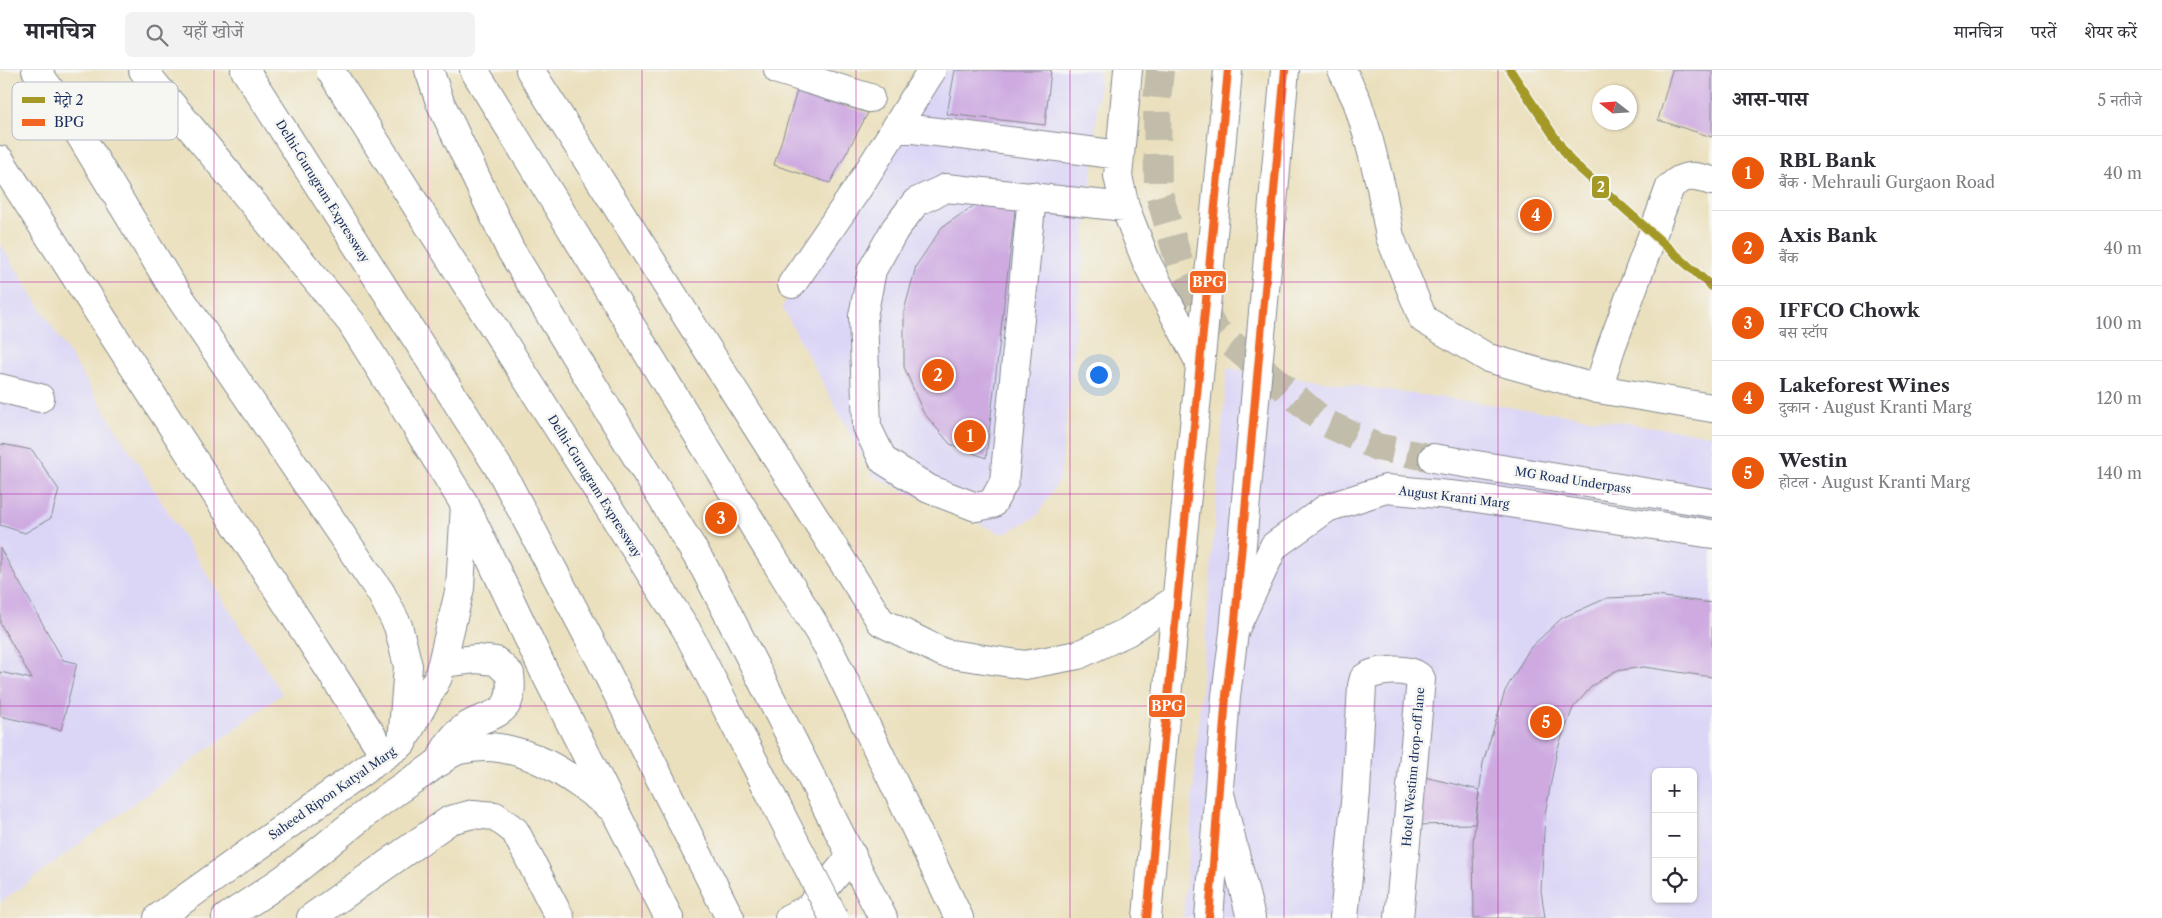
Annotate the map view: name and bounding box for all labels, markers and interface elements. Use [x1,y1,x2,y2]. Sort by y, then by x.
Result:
search box [125,12,475,57]
text: मानचित्र [25,16,95,45]
text: यहाँ खोजें [183,20,244,43]
icon: search [143,21,171,49]
text: मानचित्र [1954,21,2003,43]
text: परतें [2031,21,2057,43]
text: शेयर करें [2085,21,2137,43]
legend [12,82,178,140]
north arrow [1592,85,1637,130]
text: आस-पास [1732,86,1808,111]
text: 5 नतीजे [2098,90,2142,110]
text: मेट्रो 2 [53,91,84,109]
text: BPG [54,113,84,131]
street label: Delhi-Gurugram Expressway [273,117,373,265]
text: RBL Bank [1779,149,1876,172]
text: 1 [1744,163,1752,183]
text: 40 m [2103,163,2142,183]
text: बैंक · Mehrauli Gurgaon Road [1779,172,1995,192]
line badge: 2 [1591,175,1610,199]
text: 2 [1597,178,1605,196]
pin: 4 [1520,196,1552,234]
text: Axis Bank [1779,224,1877,247]
text: 2 [1743,238,1753,258]
text: 40 m [2103,238,2142,258]
text: बैंक [1779,247,1799,267]
line badge: BPG [1189,270,1227,294]
text: BPG [1192,273,1224,291]
text: IFFCO Chowk [1779,299,1920,322]
text: 3 [1743,313,1753,333]
text: 100 m [2096,313,2142,333]
text: बस स्टॉप [1779,322,1828,342]
pin: 2 [922,356,954,394]
your location [1086,362,1112,388]
text: Lakeforest Wines [1779,374,1950,397]
text: 4 [1743,388,1753,408]
text: 120 m [2097,388,2142,408]
text: दुकान · August Kranti Marg [1779,397,1971,417]
street label: Delhi-Gurugram Expressway [545,412,645,560]
pin: 1 [954,417,986,455]
text: Westin [1779,449,1848,472]
street label: MG Road Underpass [1514,463,1632,497]
text: 5 [1744,463,1752,483]
text: 140 m [2097,463,2142,483]
text: होटल · August Kranti Marg [1779,472,1970,492]
street label: August Kranti Marg [1397,483,1511,511]
pin: 3 [705,499,737,537]
street label: Hotel Westinn drop-off lane [1399,686,1427,847]
line badge: BPG [1148,694,1186,718]
text: BPG [1151,697,1183,715]
pin: 5 [1530,703,1562,741]
street label: Saheed Ripon Katyal Marg [266,743,399,843]
map controls [1652,768,1697,903]
button: + [1652,768,1697,813]
button: − [1652,813,1697,858]
button: locate [1652,858,1697,903]

